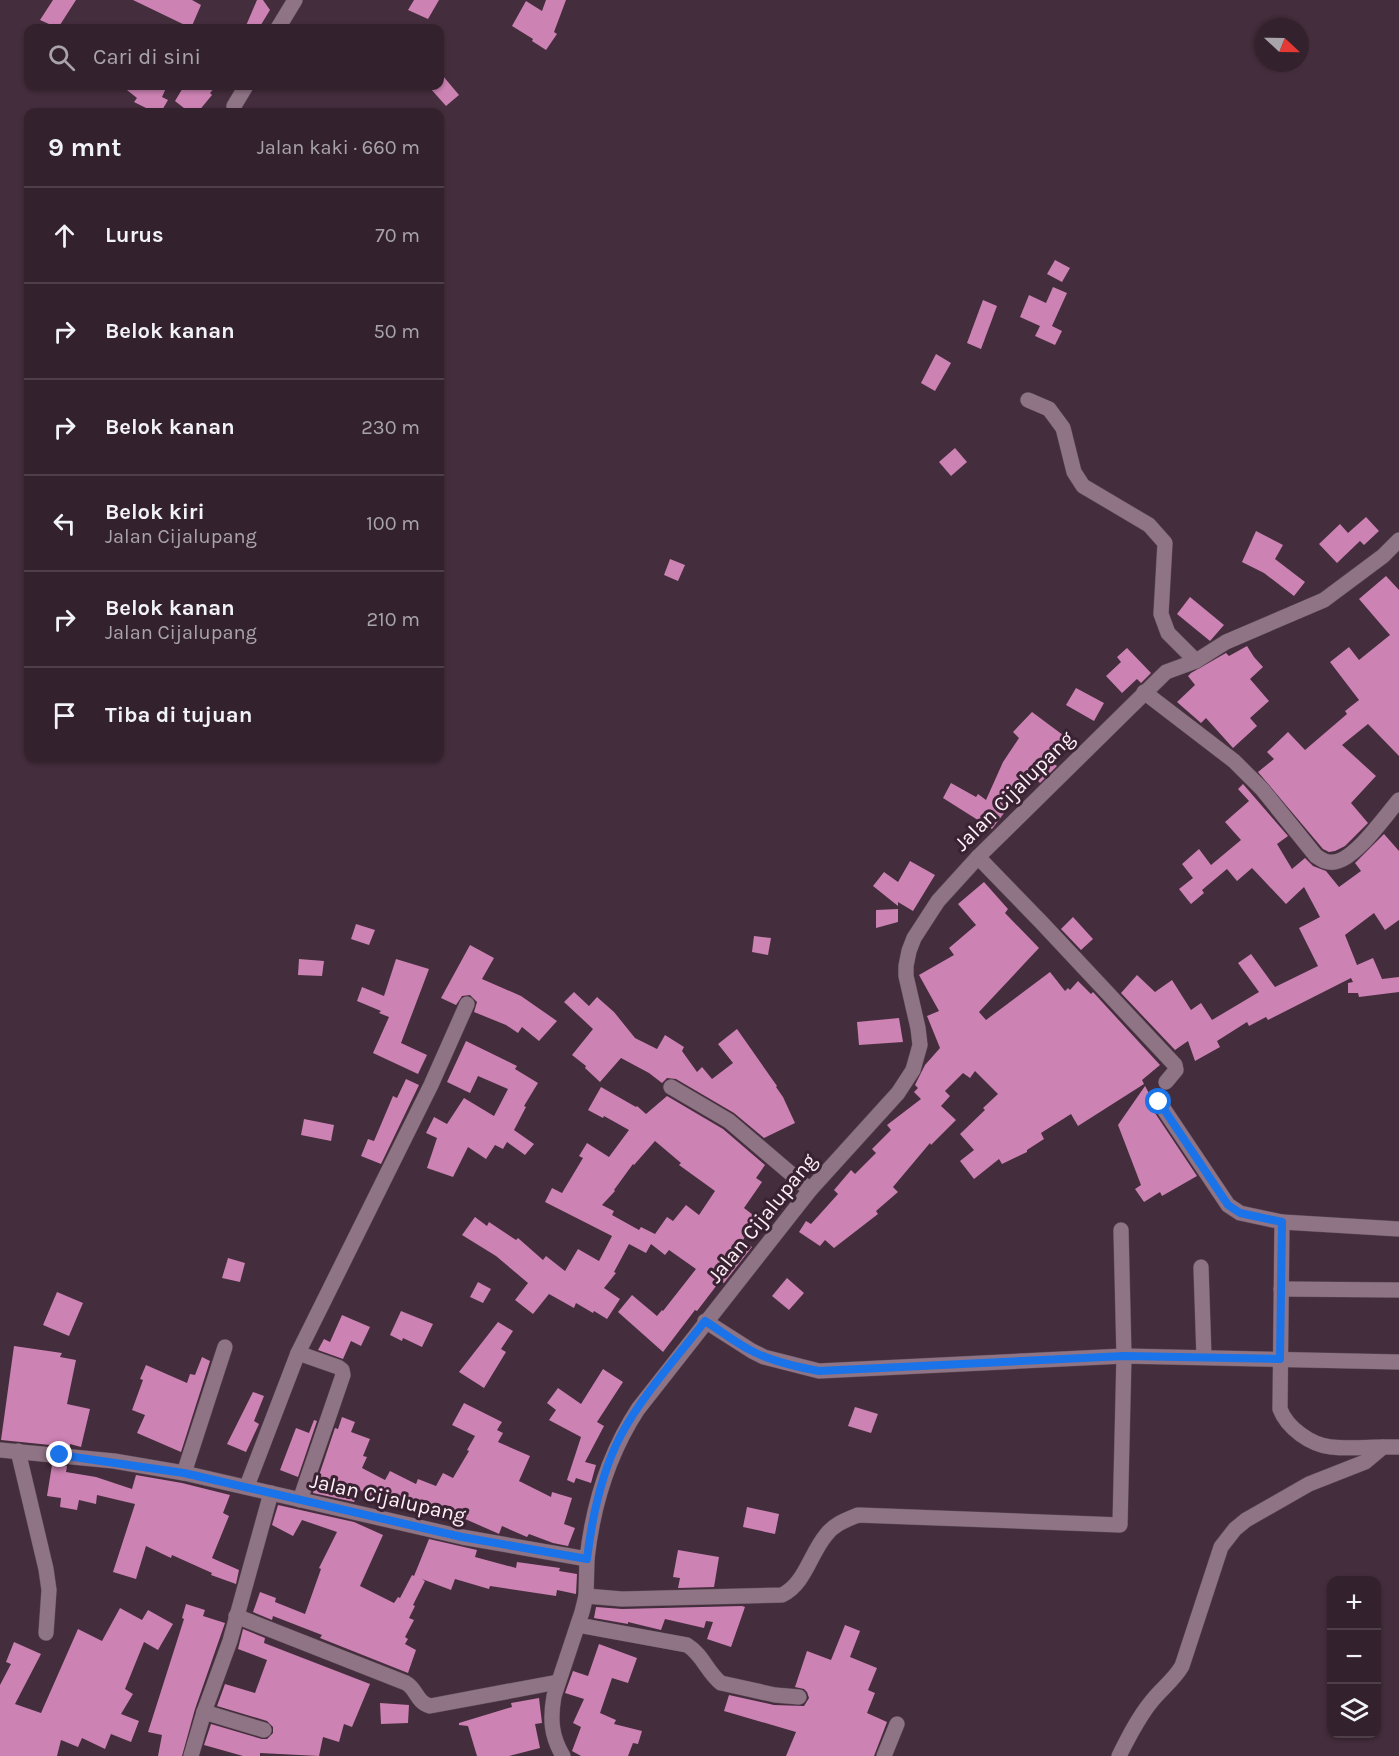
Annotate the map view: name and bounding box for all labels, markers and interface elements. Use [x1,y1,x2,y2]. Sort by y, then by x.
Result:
north arrow [1255,18,1309,72]
search box [24,24,444,90]
icon: search [45,41,78,74]
text: Cari di sini [93,44,201,70]
text: 9 mnt [48,132,122,163]
text: Jalan kaki · 660 m [257,136,420,159]
icon: ahead [48,219,81,252]
text: Lurus [105,222,164,248]
text: 70 m [375,224,420,247]
icon: right [48,315,81,348]
text: Belok kanan [105,318,235,344]
text: 50 m [373,320,420,343]
icon: right [48,411,81,444]
text: Belok kanan [105,414,235,440]
text: 230 m [361,416,420,439]
text: Belok kiri [105,499,205,525]
icon: left [48,507,81,540]
text: 100 m [366,512,420,535]
text: Jalan Cijalupang [105,525,257,548]
text: Belok kanan [105,595,235,621]
icon: right [48,603,81,636]
text: 210 m [366,608,420,631]
text: Jalan Cijalupang [105,621,257,644]
icon: arrive [48,699,81,732]
text: Tiba di tujuan [105,702,252,728]
street label: Jalan Cijalupang [949,726,1079,856]
route start [1145,1088,1171,1114]
street label: Jalan Cijalupang [703,1148,822,1287]
route end [46,1441,72,1467]
street label: Jalan Cijalupang [308,1468,468,1528]
map controls [1327,1576,1381,1738]
button: + [1327,1576,1381,1630]
button: − [1327,1630,1381,1684]
button: layers [1327,1684,1381,1738]

